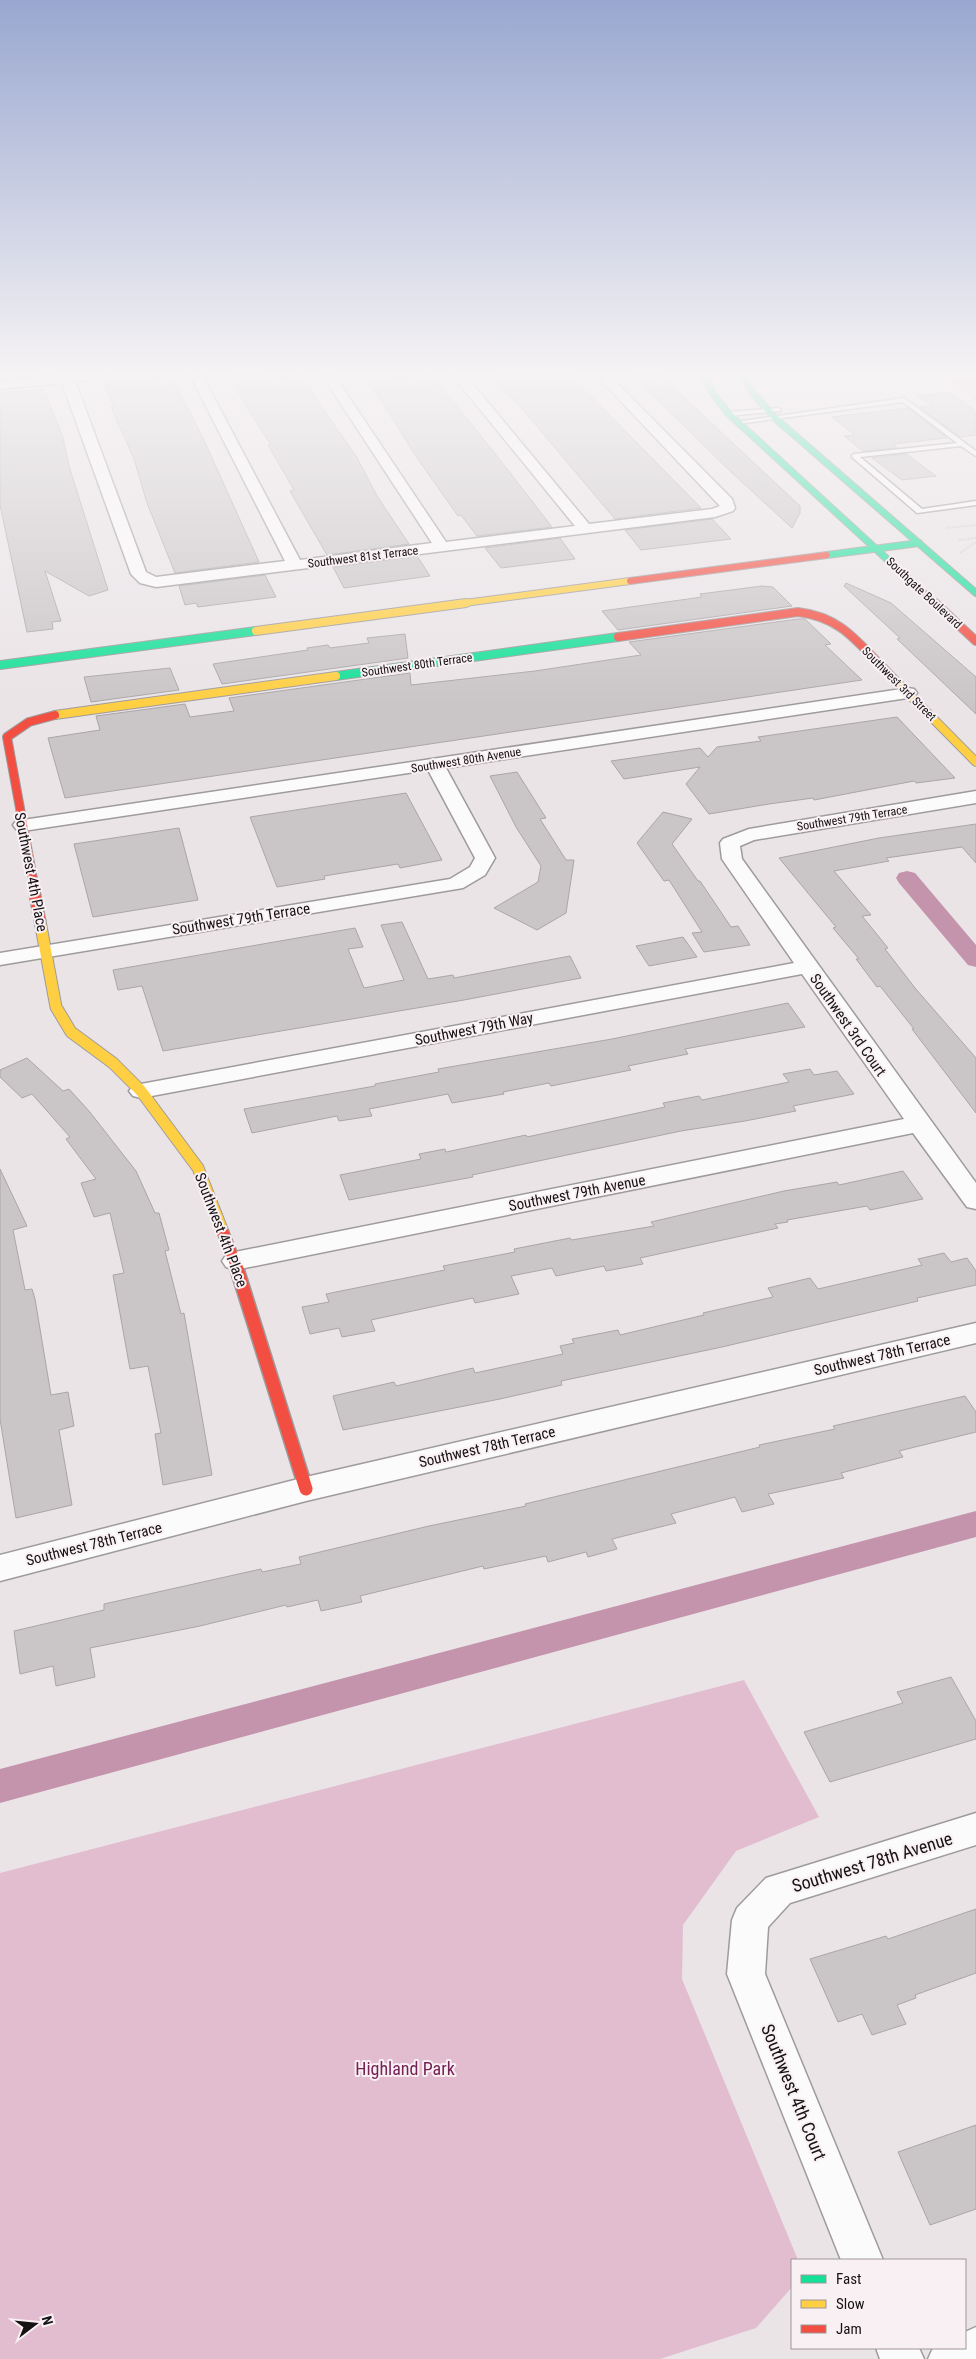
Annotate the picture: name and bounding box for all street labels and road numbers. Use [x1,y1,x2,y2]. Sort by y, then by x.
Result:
street label: Southwest 81st Terrace [307,543,419,571]
street label: Southgate Boulevard [883,554,965,632]
street label: Southwest 3rd Street [859,644,939,724]
street label: Southwest 80th Terrace [361,650,474,680]
street label: Southwest 80th Avenue [410,744,522,776]
street label: Southwest 79th Terrace [796,802,909,834]
street label: Southwest 4th Place [11,811,51,933]
street label: Southwest 79th Terrace [171,899,311,939]
street label: Southwest 3rd Court [806,970,890,1080]
street label: Southwest 79th Way [413,1009,535,1049]
street label: Southwest 4th Place [191,1170,251,1290]
street label: Southwest 79th Avenue [507,1171,647,1215]
street label: Southwest 78th Terrace [812,1331,952,1379]
street label: Southwest 78th Terrace [417,1423,557,1471]
street label: Southwest 78th Terrace [24,1518,164,1570]
street label: Southwest 78th Avenue [789,1828,955,1896]
street label: Southwest 4th Court [757,2021,831,2163]

